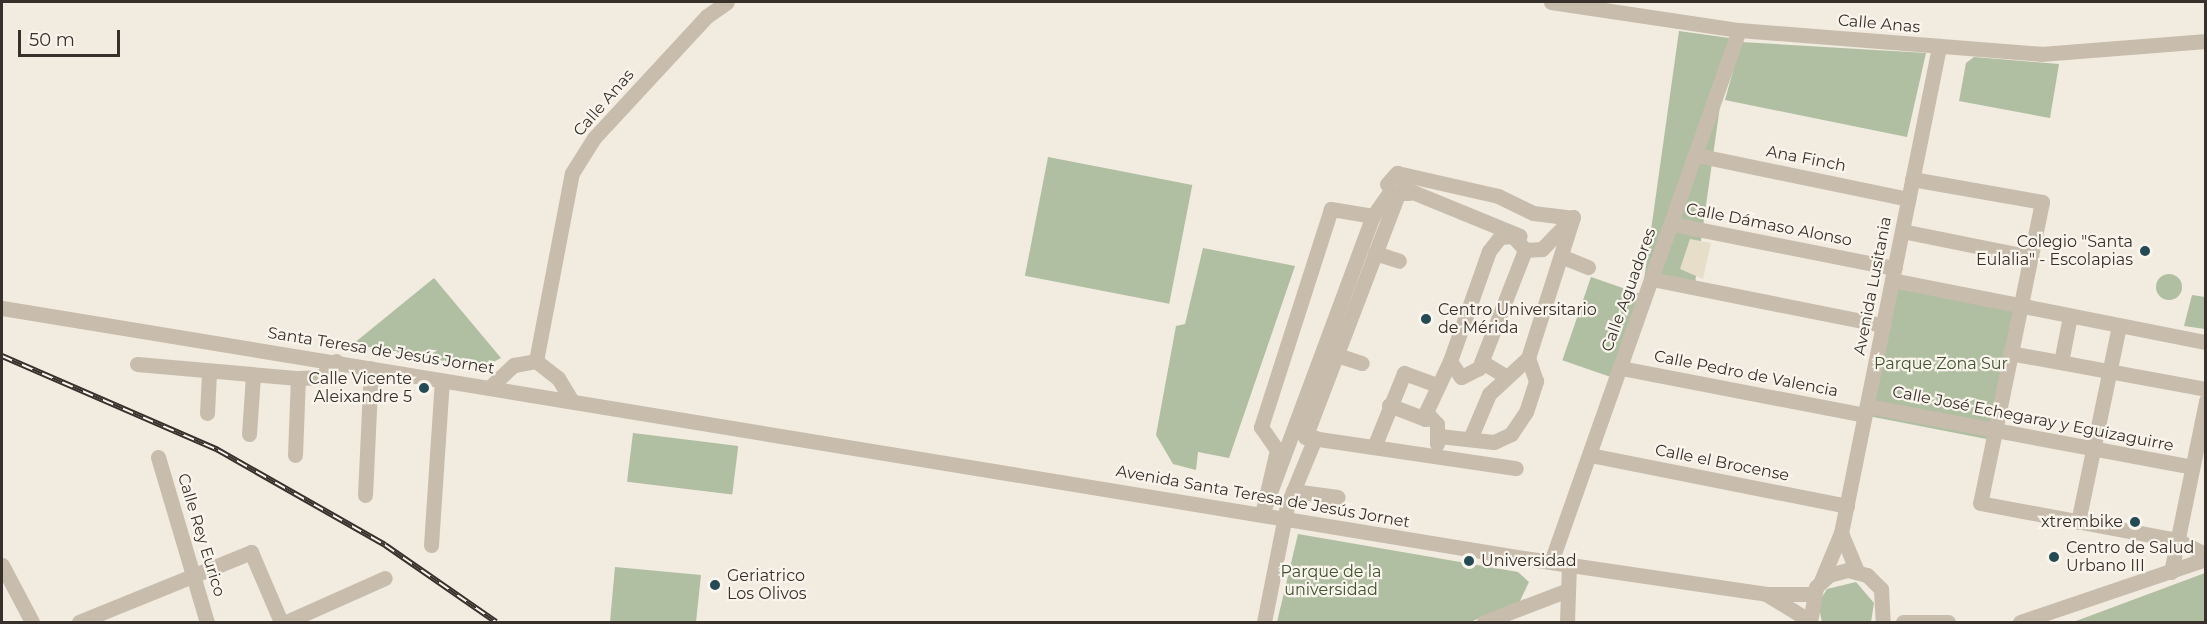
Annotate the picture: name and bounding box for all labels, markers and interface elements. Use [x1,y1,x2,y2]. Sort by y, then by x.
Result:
street label: Calle Anas [1837,11,1921,37]
scale bar [21,18,123,56]
text: 50 m [29,29,75,51]
street label: Calle Anas [570,66,638,140]
street label: Ana Finch [1764,142,1848,176]
street label: Calle Dámaso Alonso [1684,199,1854,251]
street label: Avenida Lusitania [1850,215,1896,357]
street label: Calle Aguadores [1598,226,1660,354]
place label: Colegio "Santa Eulalia" - Escolapias [1976,232,2133,270]
marker: Colegio "Santa Eulalia" - Escolapias [2138,244,2152,258]
place label: Centro Universitario de Mérida [1438,300,1597,338]
marker: Centro Universitario de Mérida [1419,312,1433,326]
street label: Santa Teresa de Jesús Jornet [266,324,496,378]
street label: Calle Pedro de Valencia [1652,347,1840,401]
park label: Parque Zona Sur [1874,354,2008,374]
place label: Calle Vicente Aleixandre 5 [308,369,412,407]
marker: Calle Vicente Aleixandre 5 [417,381,431,395]
street label: Calle José Echegaray y Eguizaguirre [1891,382,2175,456]
street label: Calle el Brocense [1653,441,1791,485]
street label: Avenida Santa Teresa de Jesús Jornet [1114,462,1412,532]
street label: Calle Rey Eurico [173,471,229,599]
place label: xtrembike [2041,512,2123,532]
marker: xtrembike [2128,515,2142,529]
place label: Centro de Salud Urbano III [2066,538,2194,576]
marker: Centro de Salud Urbano III [2047,550,2061,564]
place label: Universidad [1481,551,1577,571]
marker: Universidad [1462,554,1476,568]
park label: Parque de la universidad [1281,562,1381,600]
place label: Geriatrico Los Olivos [727,566,807,604]
marker: Geriatrico Los Olivos [708,578,722,592]

